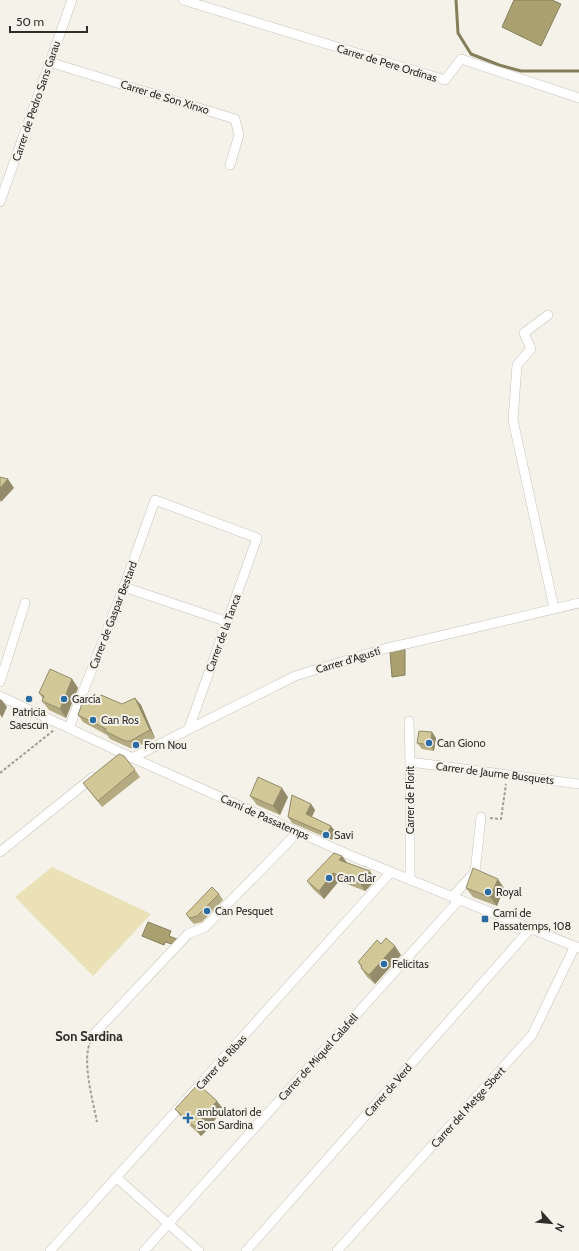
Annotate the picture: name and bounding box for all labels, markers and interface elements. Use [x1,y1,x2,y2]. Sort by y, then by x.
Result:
scale bar [10,8,87,34]
text: 50 m [16,14,44,29]
street label: Carrer de Pedro Sans Garau [9,39,63,163]
street label: Carrer de Pere Ordinas [335,41,439,85]
street label: Carrer de Son Xinxo [119,77,211,117]
street label: Carrer de Gaspar Bestard [86,559,140,671]
street label: Carrer de la Tanca [202,591,244,674]
street label: Carrer d'Agustí [314,643,382,676]
place label: García [72,692,101,706]
marker: Patricia Saescun [24,694,34,704]
marker: García [59,694,69,704]
place label: Patricia Saescun [10,705,48,732]
place label: Can Ros [101,713,139,727]
marker: Can Ros [88,715,98,725]
place label: Can Giono [437,736,486,750]
place label: Forn Nou [144,738,187,752]
marker: Can Giono [424,738,434,748]
marker: Forn Nou [131,740,141,750]
street label: Carrer de Jaume Busquets [435,759,555,787]
street label: Carrer de Florit [403,765,417,834]
street label: Camí de Passatemps [218,791,312,843]
place label: Savi [334,828,353,842]
marker: Savi [321,830,331,840]
place label: Can Clar [337,871,376,885]
marker: Can Clar [324,873,334,883]
place label: Royal [496,885,522,899]
marker: Royal [483,887,493,897]
place label: Can Pesquet [215,904,274,918]
marker: Can Pesquet [202,906,212,916]
place label: Camí de Passatemps, 108 [493,906,571,933]
marker: Camí de Passatemps, 108 [480,914,490,924]
place label: Felicitas [392,957,429,971]
marker: Felicitas [379,959,389,969]
street label: Carrer de Miquel Calafell [275,1010,361,1104]
district label: Son Sardina [55,1028,123,1044]
street label: Carrer de Ribas [193,1031,250,1093]
street label: Carrer de Verd [361,1061,415,1119]
street label: Carrer del Metge Sbert [428,1063,508,1150]
place label: ambulatori de Son Sardina [197,1105,262,1132]
marker: ambulatori de Son Sardina [182,1112,194,1124]
north arrow [531,1203,571,1243]
text: N [552,1221,568,1234]

